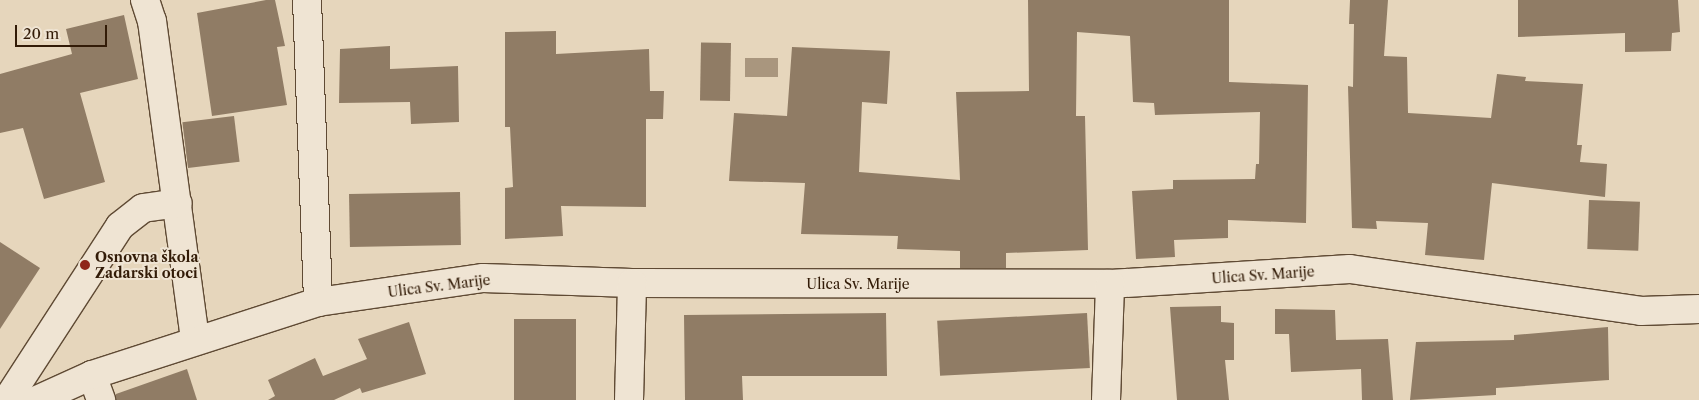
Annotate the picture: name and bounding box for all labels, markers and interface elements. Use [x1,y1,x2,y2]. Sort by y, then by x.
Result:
scale bar [18,15,110,47]
text: 20 m [23,24,59,43]
place label: Osnovna škola Zadarski otoci [95,249,199,282]
marker: Osnovna škola Zadarski otoci [79,259,91,271]
street label: Ulica Sv. Marije [1211,263,1315,287]
street label: Ulica Sv. Marije [387,271,491,301]
street label: Ulica Sv. Marije [806,276,910,292]

